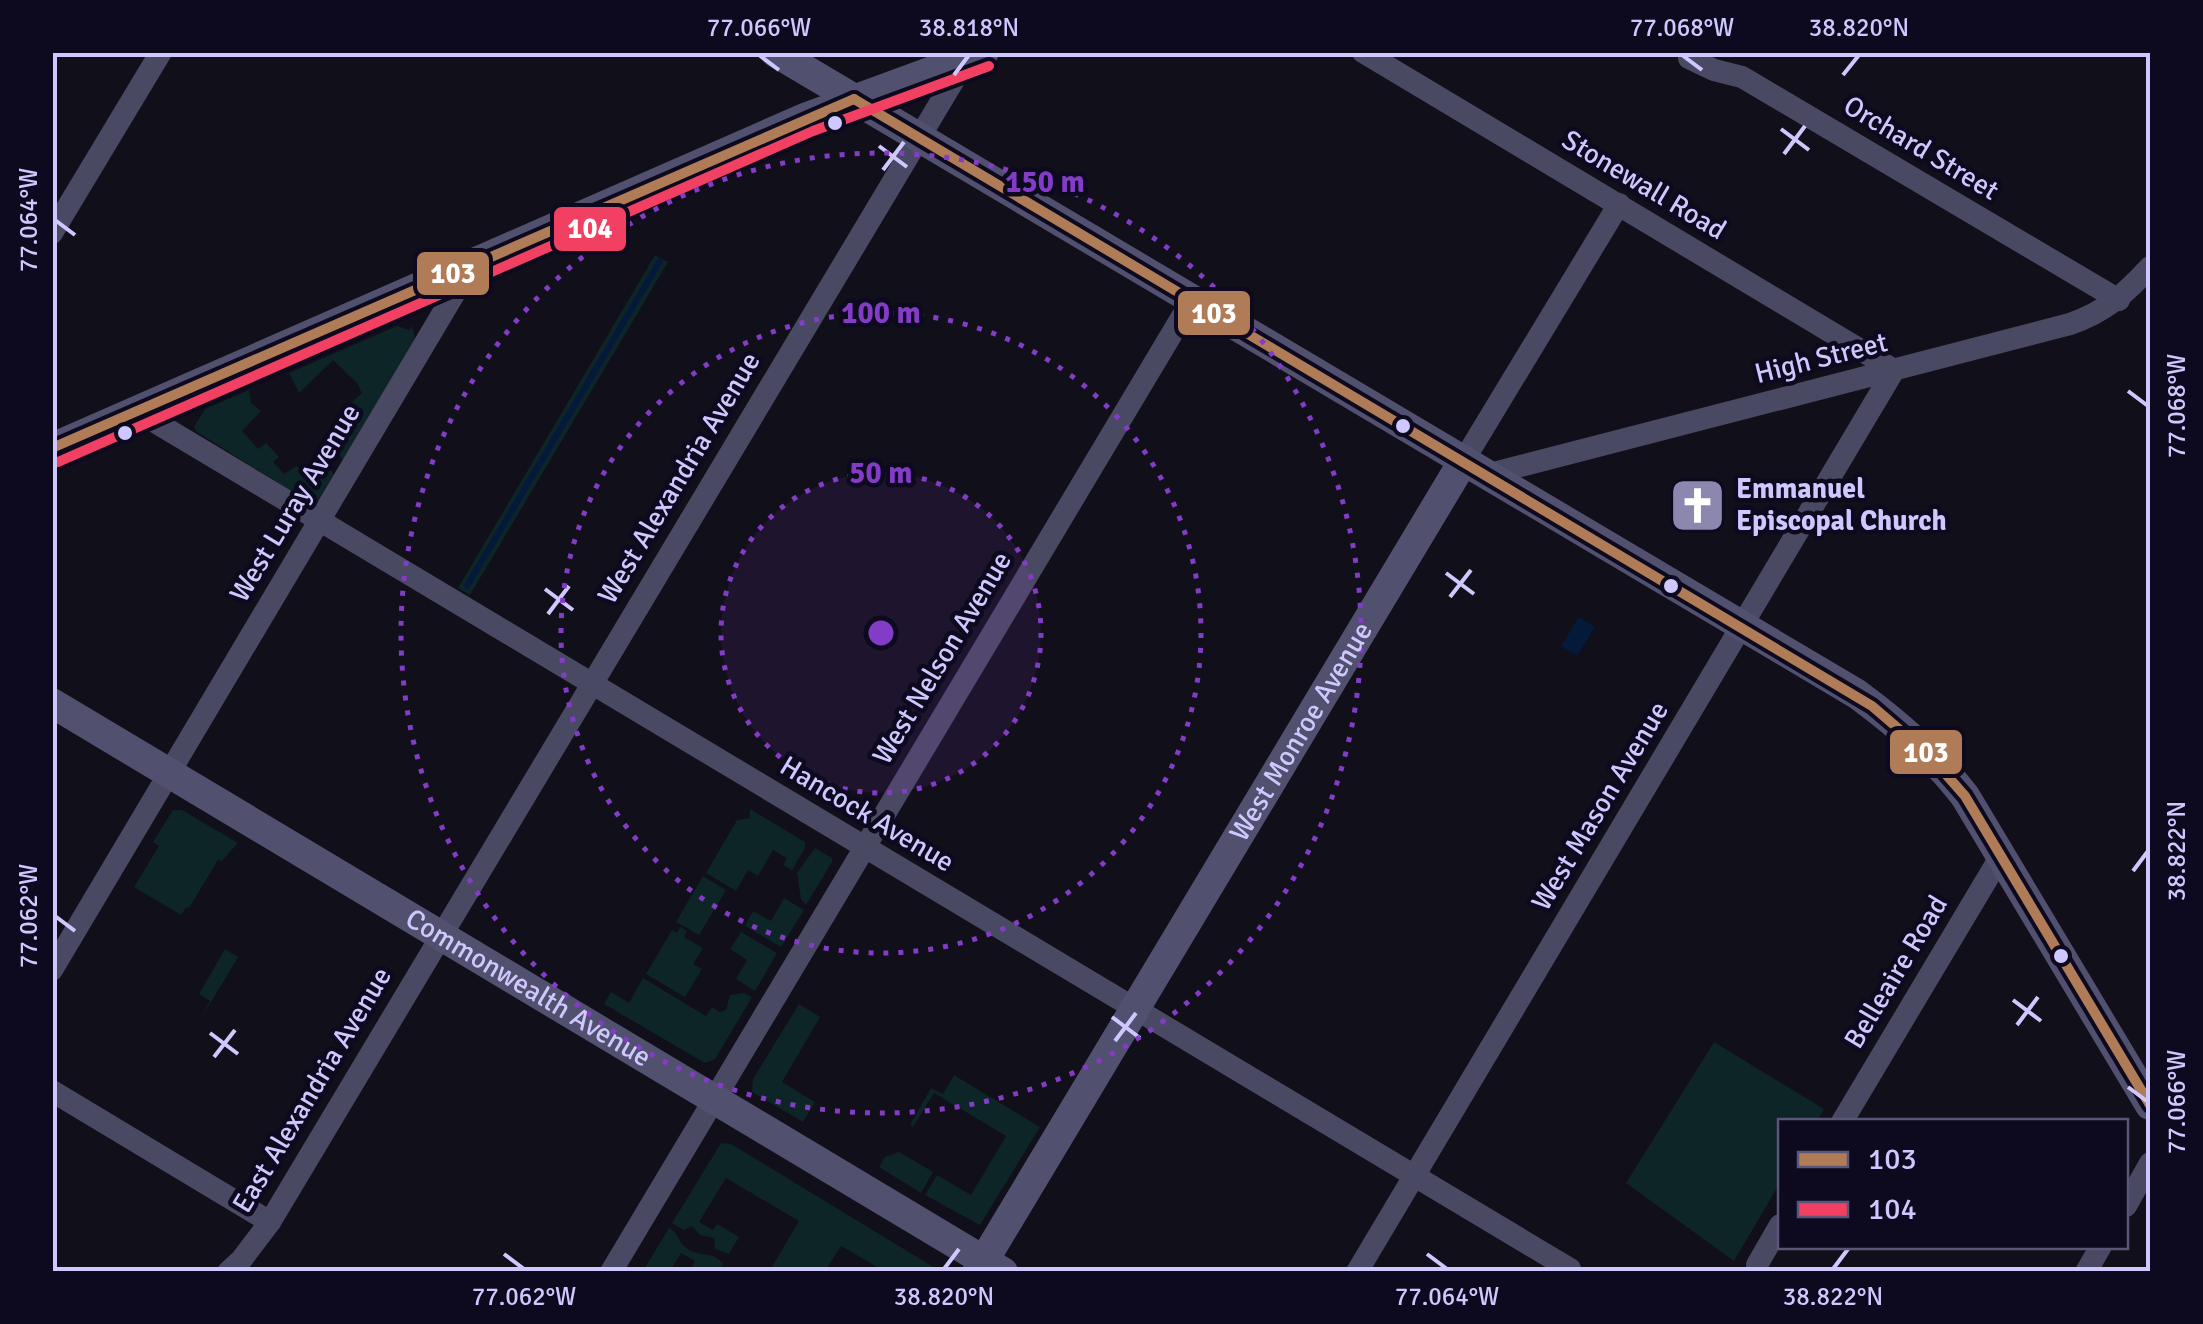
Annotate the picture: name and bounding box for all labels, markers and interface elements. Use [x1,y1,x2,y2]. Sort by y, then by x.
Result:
text: 77.066°W [707,12,811,43]
text: 38.818°N [919,12,1019,43]
text: 77.068°W [1630,12,1734,43]
text: 38.820°N [1809,12,1909,43]
street label: Orchard Street [1837,88,2005,208]
unlabelled marker [825,113,845,133]
street label: Stonewall Road [1556,123,1732,247]
text: 150 m [1005,164,1085,201]
text: 77.064°W [13,168,44,272]
line badge: 104 [552,205,628,253]
text: 104 [567,212,613,246]
line badge: 103 [415,250,491,297]
text: 103 [430,257,476,291]
line badge: 103 [1176,289,1252,337]
text: 100 m [841,295,921,332]
text: 103 [1191,297,1237,331]
street label: High Street [1751,325,1891,391]
street label: West Alexandria Avenue [591,346,767,610]
text: 77.068°W [2161,354,2192,458]
street label: West Luray Avenue [222,398,368,608]
unlabelled marker [1393,416,1413,436]
unlabelled marker [115,423,135,443]
text: 50 m [849,455,913,492]
place label: Emmanuel Episcopal Church [1736,472,1947,538]
church icon: Emmanuel Episcopal Church [1667,475,1727,535]
street label: West Nelson Avenue [865,546,1019,770]
unlabelled marker [1661,576,1681,596]
centre of rings [863,615,899,651]
street label: West Monroe Avenue [1222,616,1380,847]
street label: West Mason Avenue [1524,695,1676,917]
line badge: 103 [1888,728,1964,776]
text: 103 [1903,736,1949,770]
street label: Hancock Avenue [774,749,960,879]
text: 38.822°N [2161,801,2192,901]
text: 77.062°W [13,864,44,968]
street label: Belleaire Road [1837,889,1955,1055]
street label: Commonwealth Avenue [399,901,657,1074]
unlabelled marker [2051,946,2071,966]
street label: East Alexandria Avenue [225,961,399,1219]
text: 77.066°W [2161,1050,2192,1154]
legend [1778,1119,2128,1249]
text: 103 [1868,1141,1917,1178]
text: 104 [1868,1191,1917,1228]
text: 77.062°W [472,1281,576,1312]
text: 38.820°N [894,1281,994,1312]
text: 77.064°W [1395,1281,1499,1312]
text: 38.822°N [1783,1281,1883,1312]

